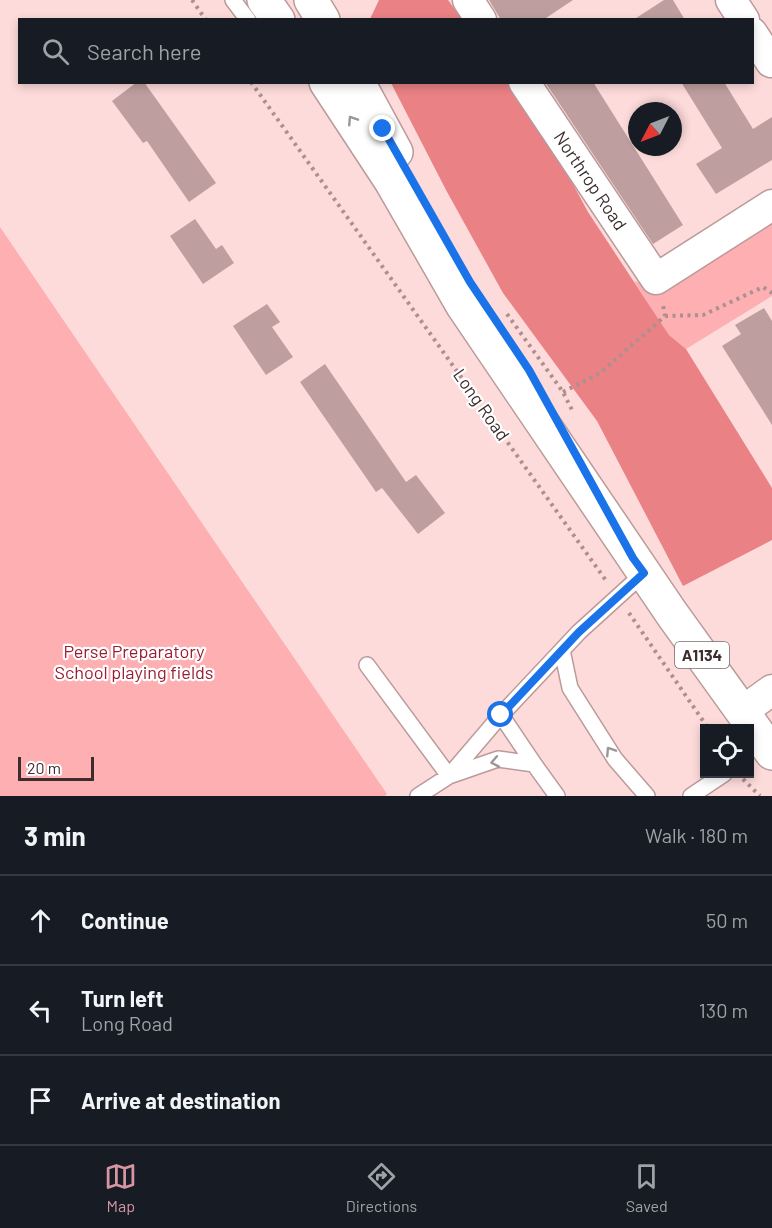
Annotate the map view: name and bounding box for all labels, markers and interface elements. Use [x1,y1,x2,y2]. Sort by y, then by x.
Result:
search box [18,18,754,84]
icon: search [39,35,72,68]
text: Search here [87,38,201,64]
north arrow [628,102,682,156]
route end [369,115,395,141]
one-way arrow [347,116,359,126]
street label: Northrop Road [550,127,632,234]
street label: Long Road [449,364,515,445]
park label: Perse Preparatory School playing fields [54,640,214,683]
road number: A1134 [675,642,729,668]
route start [487,701,513,727]
map controls [700,724,754,778]
button: locate [700,724,754,778]
one-way arrow [606,747,617,758]
scale bar [18,754,94,782]
one-way arrow [490,755,500,768]
text: 20 m [27,758,61,777]
text: 3 min [24,820,86,851]
text: Walk · 180 m [645,823,748,847]
icon: ahead [24,904,57,937]
text: Continue [81,907,169,933]
text: 50 m [706,908,748,932]
text: Turn left [81,985,164,1011]
icon: left [24,994,57,1027]
text: 130 m [699,998,748,1022]
text: Long Road [81,1011,173,1035]
icon: arrive [24,1084,57,1117]
text: Arrive at destination [81,1087,280,1113]
tab: Map [104,1160,137,1215]
tab: Directions [346,1160,417,1215]
tab: Saved [626,1160,668,1215]

